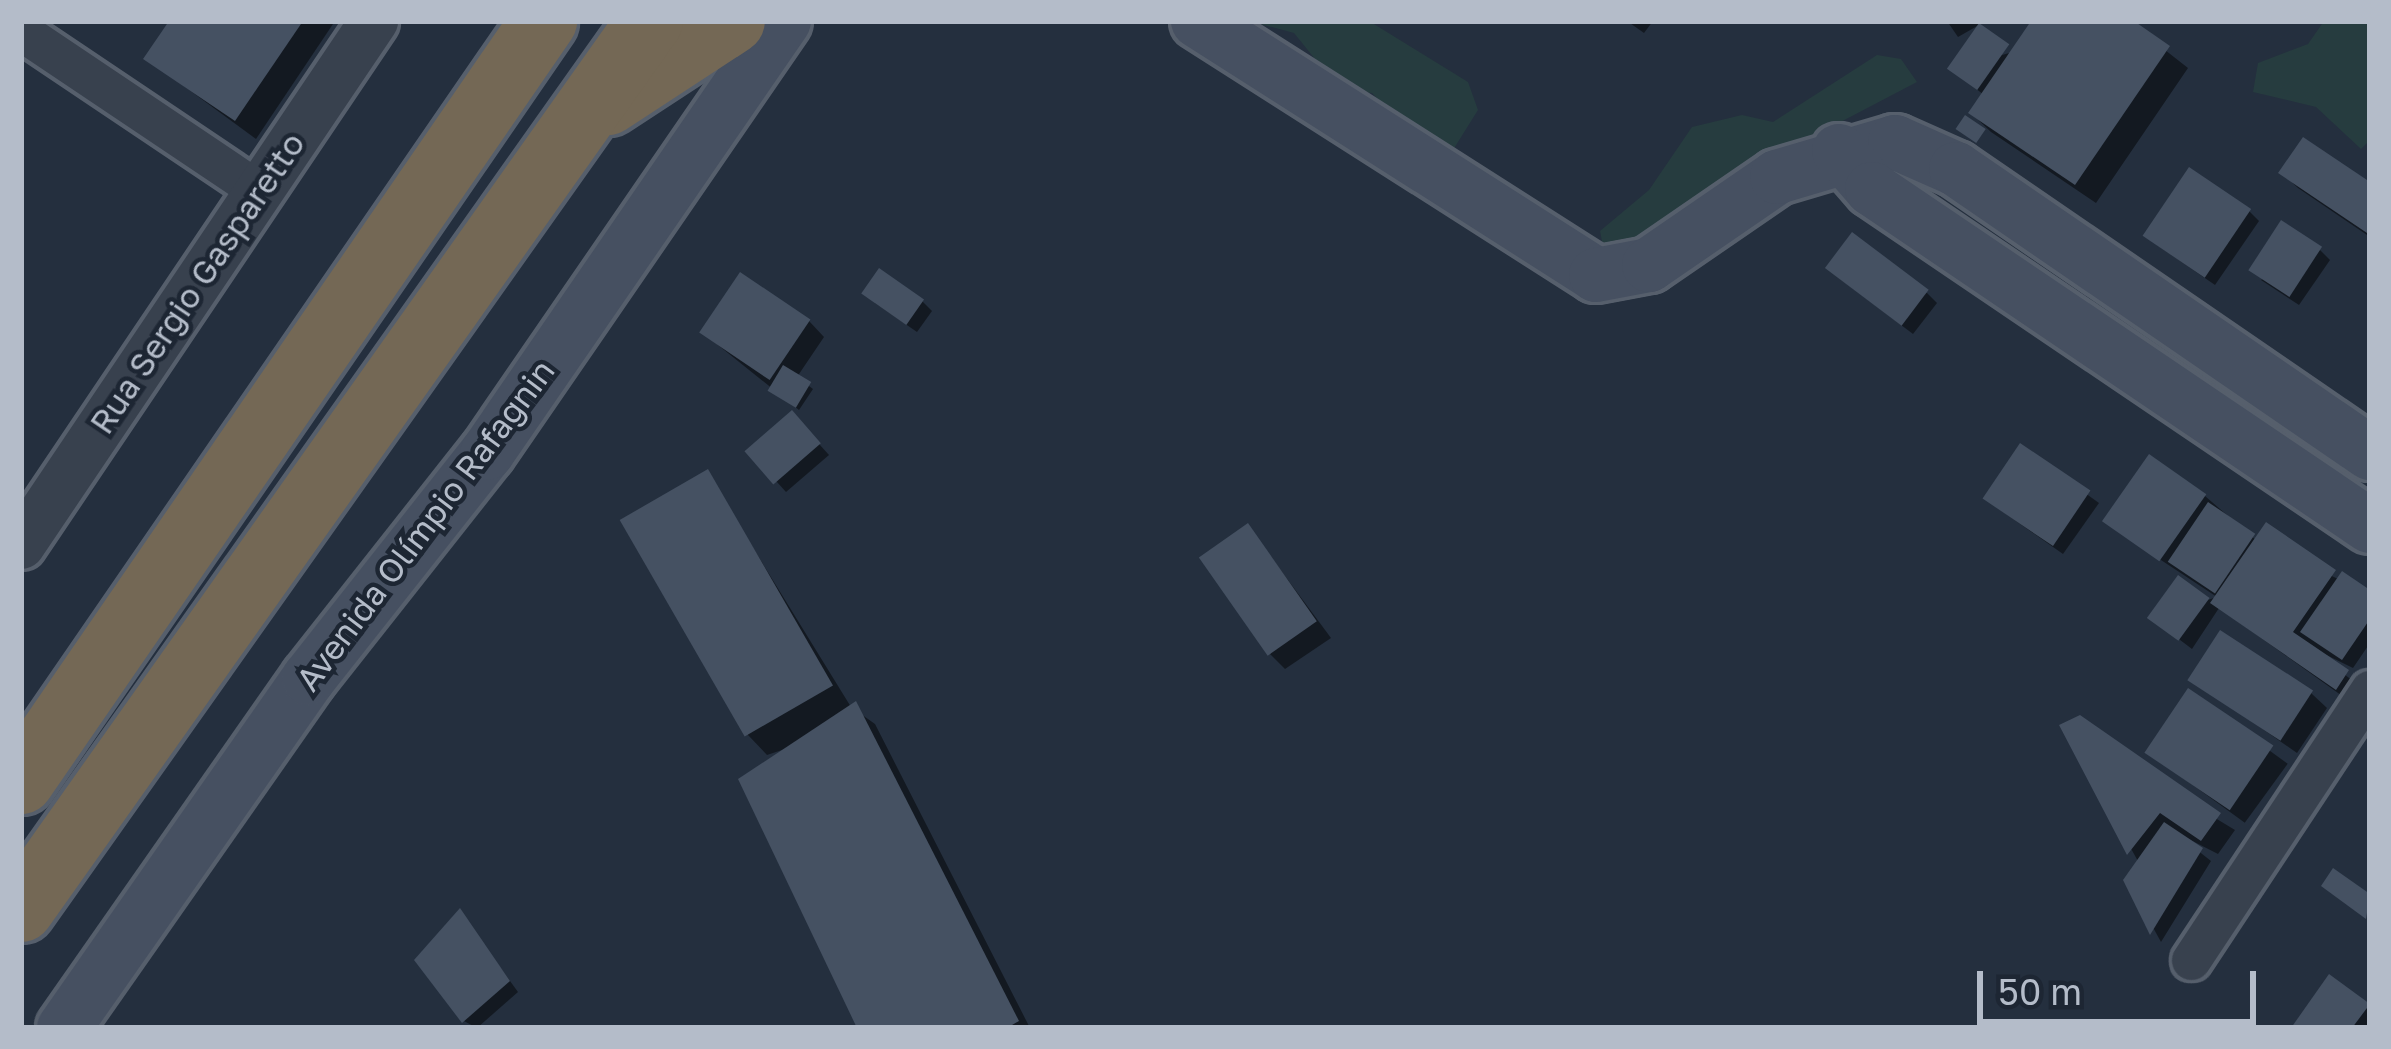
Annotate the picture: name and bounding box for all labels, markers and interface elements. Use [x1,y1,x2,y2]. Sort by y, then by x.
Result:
street label: Rua Sergio Gasparetto [81,125,313,441]
street label: Avenida Olímpio Rafagnin [288,352,562,698]
scale bar [1983,947,2262,1021]
text: 50 m [1998,970,2082,1013]

